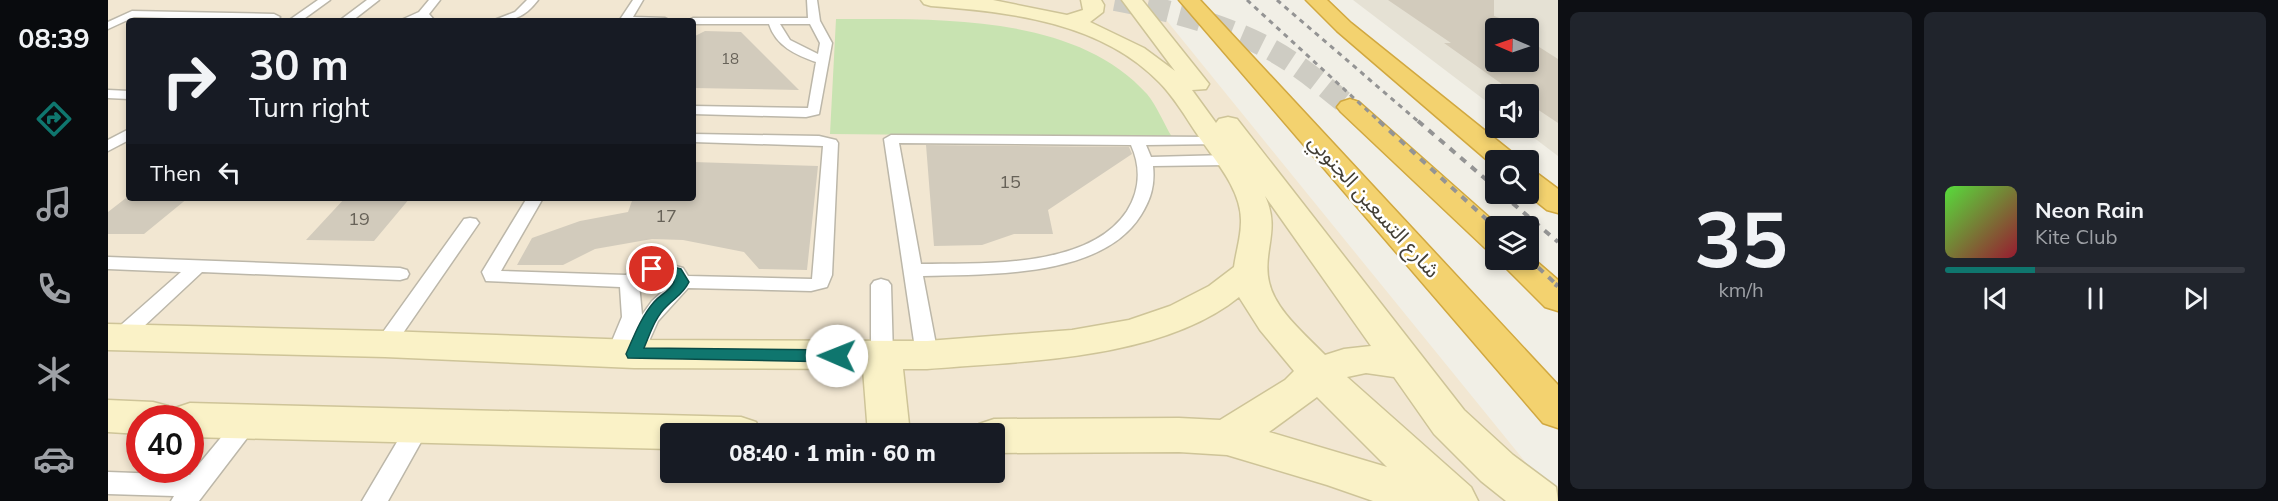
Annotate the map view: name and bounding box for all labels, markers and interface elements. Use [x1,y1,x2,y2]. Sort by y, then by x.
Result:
north arrow [1485,18,1539,72]
map controls [1485,18,1539,270]
text: 08:39 [18,21,90,55]
text: 30 m [249,38,349,91]
icon: right [150,42,228,120]
house number: 18 [721,49,739,68]
button: sound [1485,84,1539,138]
text: Turn right [249,90,369,124]
icon: directions [33,98,75,140]
street label: شارع التسعين الجنوبي [1301,128,1446,285]
button: search [1485,150,1539,204]
icon: left [213,156,246,189]
text: Then [150,159,201,187]
house number: 15 [999,170,1021,193]
icon: music [33,183,75,225]
text: 35 [1694,189,1788,287]
text: Neon Rain [2035,196,2144,224]
house number: 17 [655,204,677,227]
house number: 19 [348,207,370,230]
button: layers [1485,216,1539,270]
text: Kite Club [2035,224,2117,249]
pin [626,243,677,294]
icon: arrive [635,252,668,285]
icon: phone [33,268,75,310]
text: km/h [1718,277,1764,302]
icon: previous [1979,282,2012,315]
icon: pause [2079,282,2112,315]
icon: next [2179,282,2212,315]
position arrow [805,324,869,388]
icon: climate [33,353,75,395]
speed limit sign: 40 [126,405,204,483]
icon: car [33,438,75,480]
text: 08:40 · 1 min · 60 m [729,439,936,467]

